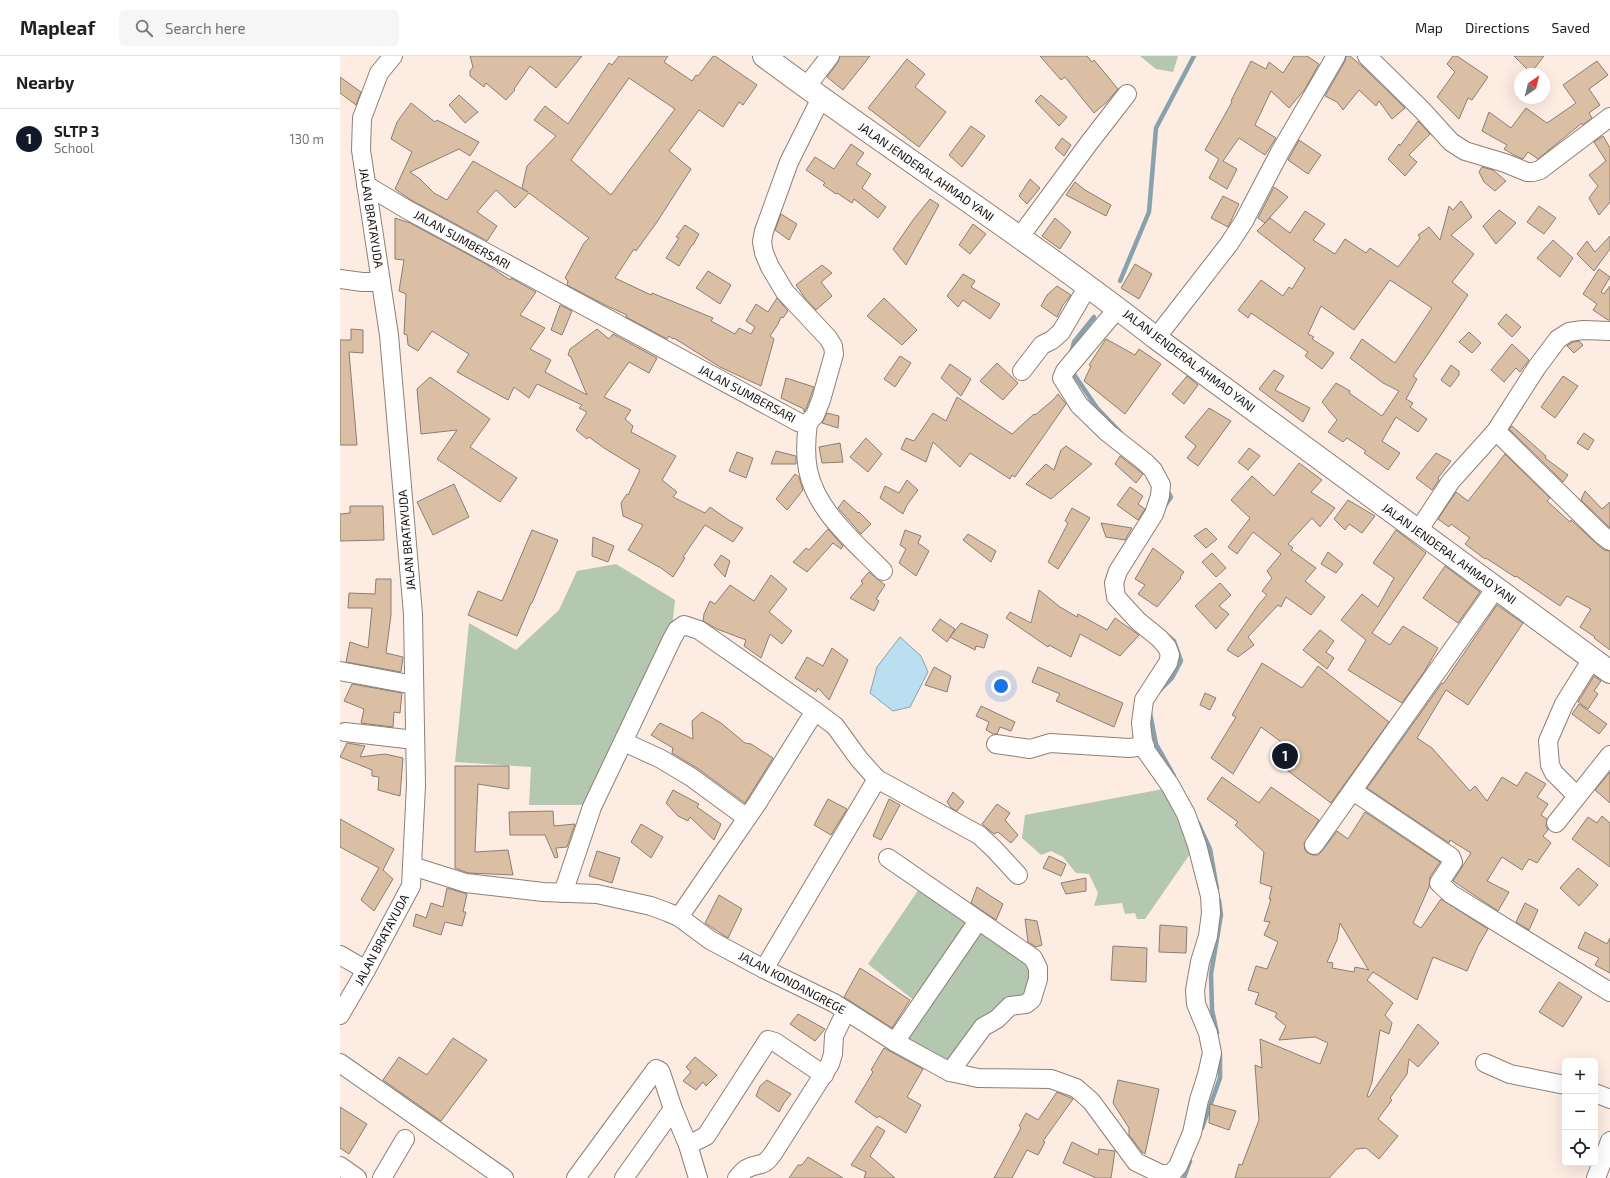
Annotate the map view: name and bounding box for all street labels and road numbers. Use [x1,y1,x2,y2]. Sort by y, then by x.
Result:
street label: JALAN JENDERAL AHMAD YANI [856,119,997,223]
street label: JALAN BRATAYUDA [357,167,387,269]
street label: JALAN SUMBERSARI [412,207,513,271]
street label: JALAN JENDERAL AHMAD YANI [1121,306,1259,415]
street label: JALAN SUMBERSARI [697,362,798,425]
street label: JALAN BRATAYUDA [395,489,417,591]
street label: JALAN JENDERAL AHMAD YANI [1380,500,1519,607]
street label: JALAN BRATAYUDA [351,891,411,988]
street label: JALAN KONDANGREGE [737,948,849,1016]

